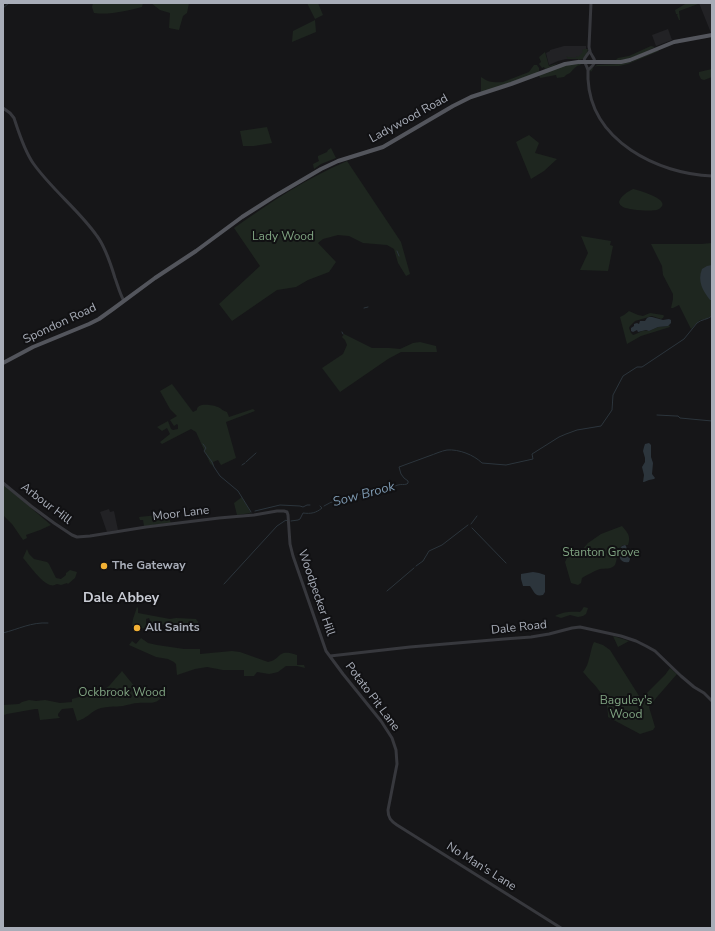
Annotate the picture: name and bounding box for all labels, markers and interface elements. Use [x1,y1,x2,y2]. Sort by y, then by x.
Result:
street label: Ladywood Road [367,91,451,147]
park label: Lady Wood [252,230,314,244]
street label: Spondon Road [21,301,99,347]
water label: Sow Brook [331,479,397,511]
street label: Arbour Hill [18,480,74,528]
street label: Moor Lane [152,503,210,525]
park label: Stanton Grove [562,546,640,560]
street label: Woodpecker Hill [294,548,338,638]
place label: The Gateway [112,559,185,573]
marker: The Gateway [99,561,109,571]
district label: Dale Abbey [83,591,159,607]
street label: Dale Road [490,618,548,638]
place label: All Saints [145,621,200,635]
marker: All Saints [132,623,142,633]
street label: Potato Pit Lane [342,660,402,734]
park label: Ockbrook Wood [78,686,166,700]
park label: Baguley's Wood [600,694,652,722]
street label: No Man's Lane [443,840,519,894]

